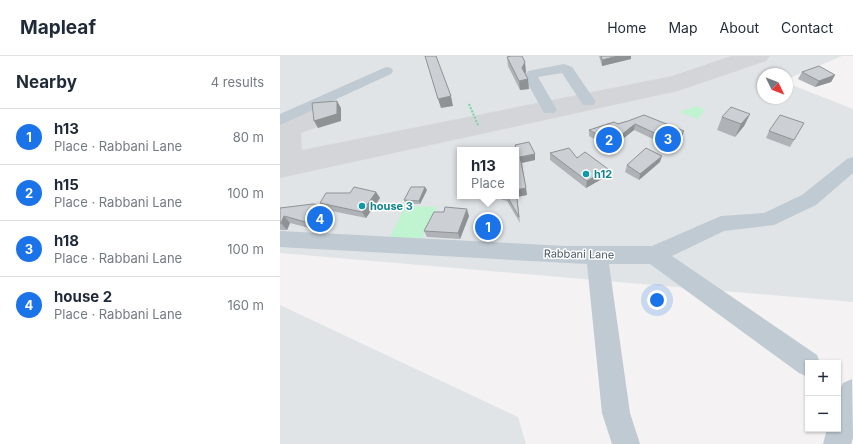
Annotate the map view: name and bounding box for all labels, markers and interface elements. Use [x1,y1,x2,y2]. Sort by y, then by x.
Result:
text: Mapleaf [20,16,96,39]
text: Home [607,19,646,36]
text: Map [668,19,698,36]
text: About [720,19,759,36]
text: Contact [781,19,833,36]
north arrow [757,68,793,104]
text: Nearby [16,72,77,92]
text: 4 results [211,74,264,90]
text: h13 [54,119,79,138]
pin: 3 [655,124,681,154]
pin: 2 [596,125,622,155]
text: 1 [26,129,32,145]
text: 80 m [233,129,264,145]
text: Place · Rabbani Lane [54,138,182,154]
popup [457,147,519,199]
text: h13 [471,156,496,175]
place label: h12 [594,167,612,181]
marker: h12 [581,169,591,179]
text: h15 [54,175,79,194]
text: Place [471,175,505,191]
text: 2 [25,185,33,201]
text: 100 m [227,185,264,201]
text: Place · Rabbani Lane [54,194,182,210]
place label: house 3 [370,199,413,213]
marker: house 3 [357,201,367,211]
pin: 4 [307,204,333,234]
pin: 1 [475,212,501,242]
text: h18 [54,231,79,250]
text: 3 [25,241,33,257]
text: 100 m [227,241,264,257]
street label: Rabbani Lane [544,246,614,262]
text: Place · Rabbani Lane [54,250,182,266]
text: house 2 [54,287,112,306]
your location [647,290,667,310]
text: 4 [25,297,33,313]
text: 160 m [227,297,264,313]
text: Place · Rabbani Lane [54,306,182,322]
map controls [805,360,841,432]
button: + [805,360,841,396]
button: − [805,396,841,432]

